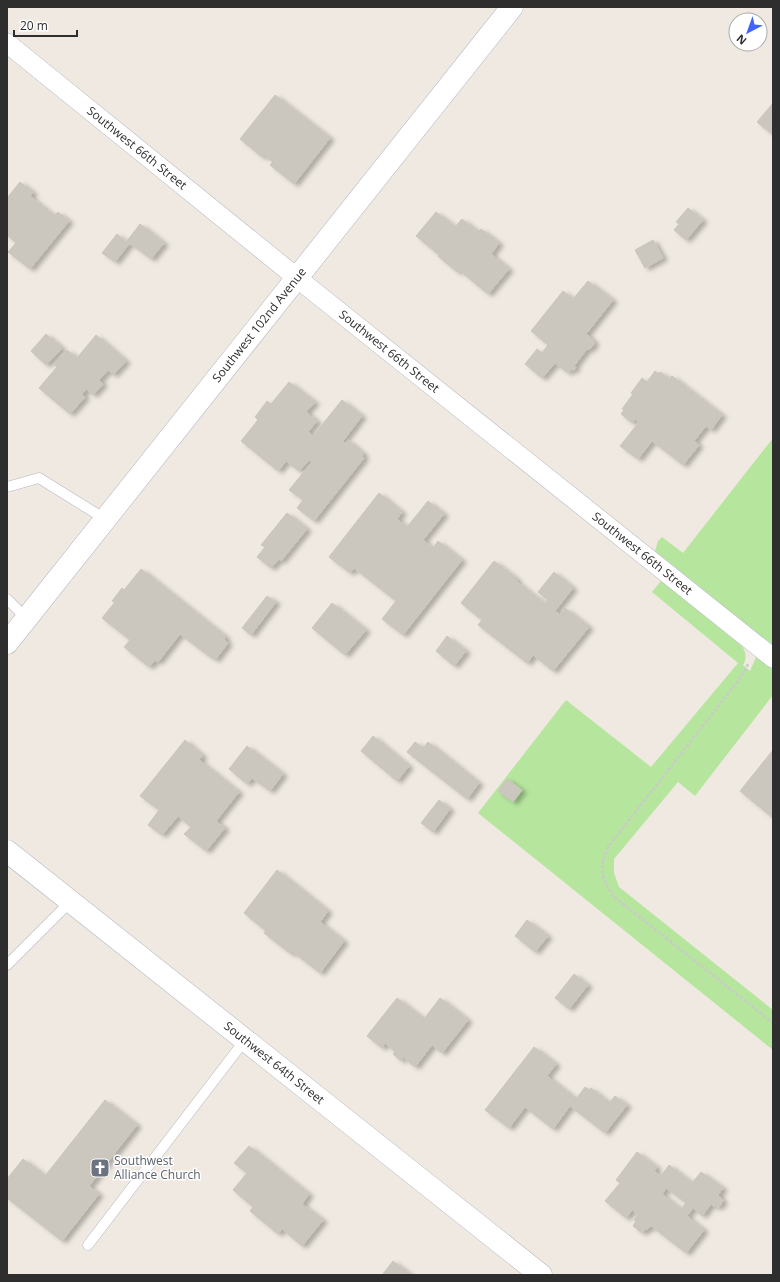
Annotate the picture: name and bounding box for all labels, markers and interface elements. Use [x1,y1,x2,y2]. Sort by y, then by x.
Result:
scale bar [14,12,77,38]
north arrow [728,12,768,52]
text: 20 m [20,17,48,34]
text: N [733,31,749,49]
street label: Southwest 66th Street [84,102,191,193]
street label: Southwest 102nd Avenue [208,264,310,386]
street label: Southwest 66th Street [336,306,443,396]
street label: Southwest 66th Street [589,508,696,599]
street label: Southwest 64th Street [220,1017,328,1108]
place label: Southwest Alliance Church [114,1152,201,1183]
church icon: Southwest Alliance Church [89,1157,111,1179]

